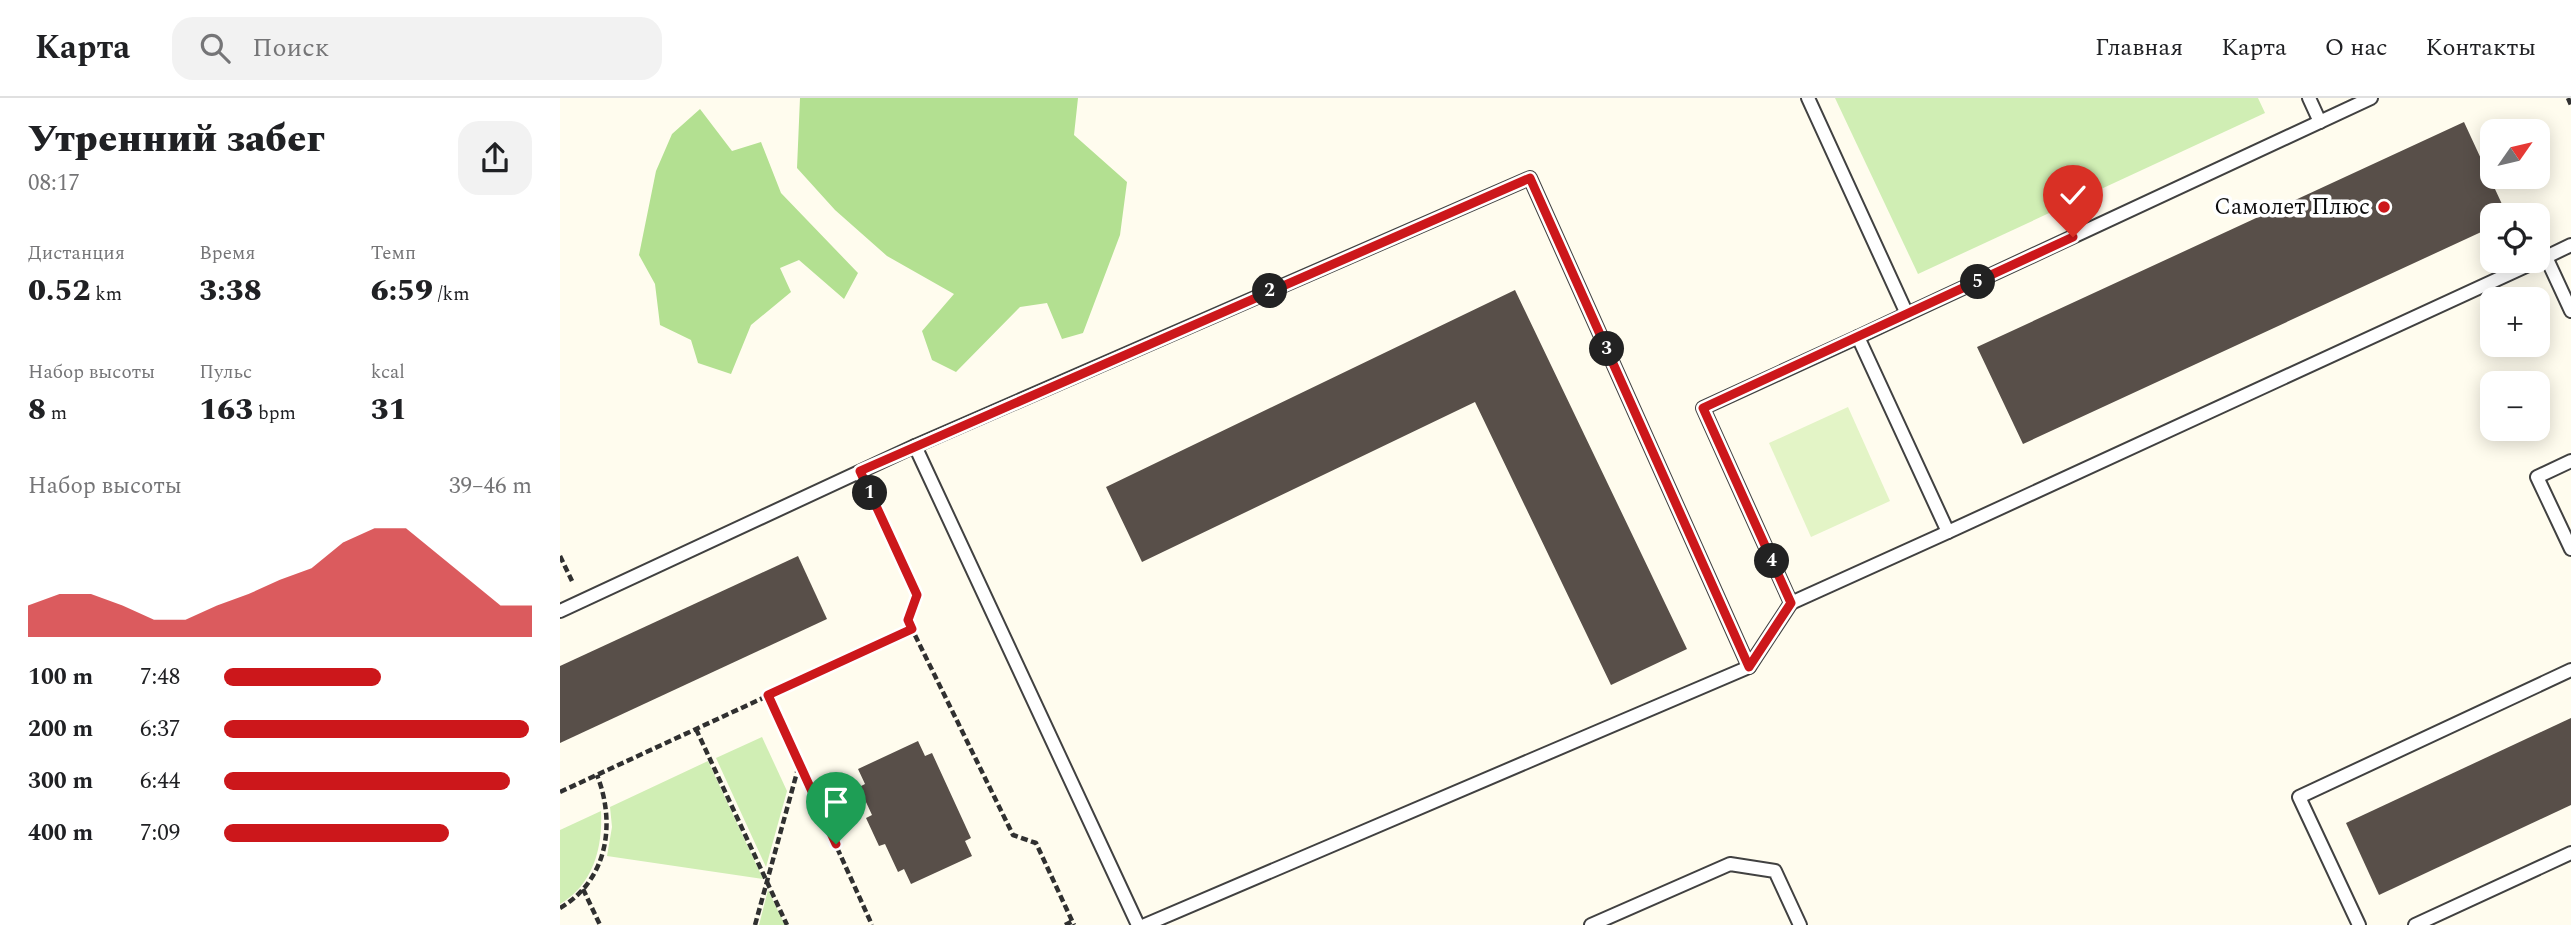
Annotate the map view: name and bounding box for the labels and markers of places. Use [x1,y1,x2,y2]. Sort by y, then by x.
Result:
pin [2043,165,2103,237]
place label: Самолет Плюс [2214,190,2370,225]
marker: Самолет Плюс [2376,199,2392,215]
pin: 5 [1960,264,1996,300]
pin: 2 [1252,274,1288,308]
pin: 3 [1590,331,1624,366]
pin: 1 [852,476,888,510]
pin: 4 [1754,544,1790,578]
pin [806,772,866,844]

